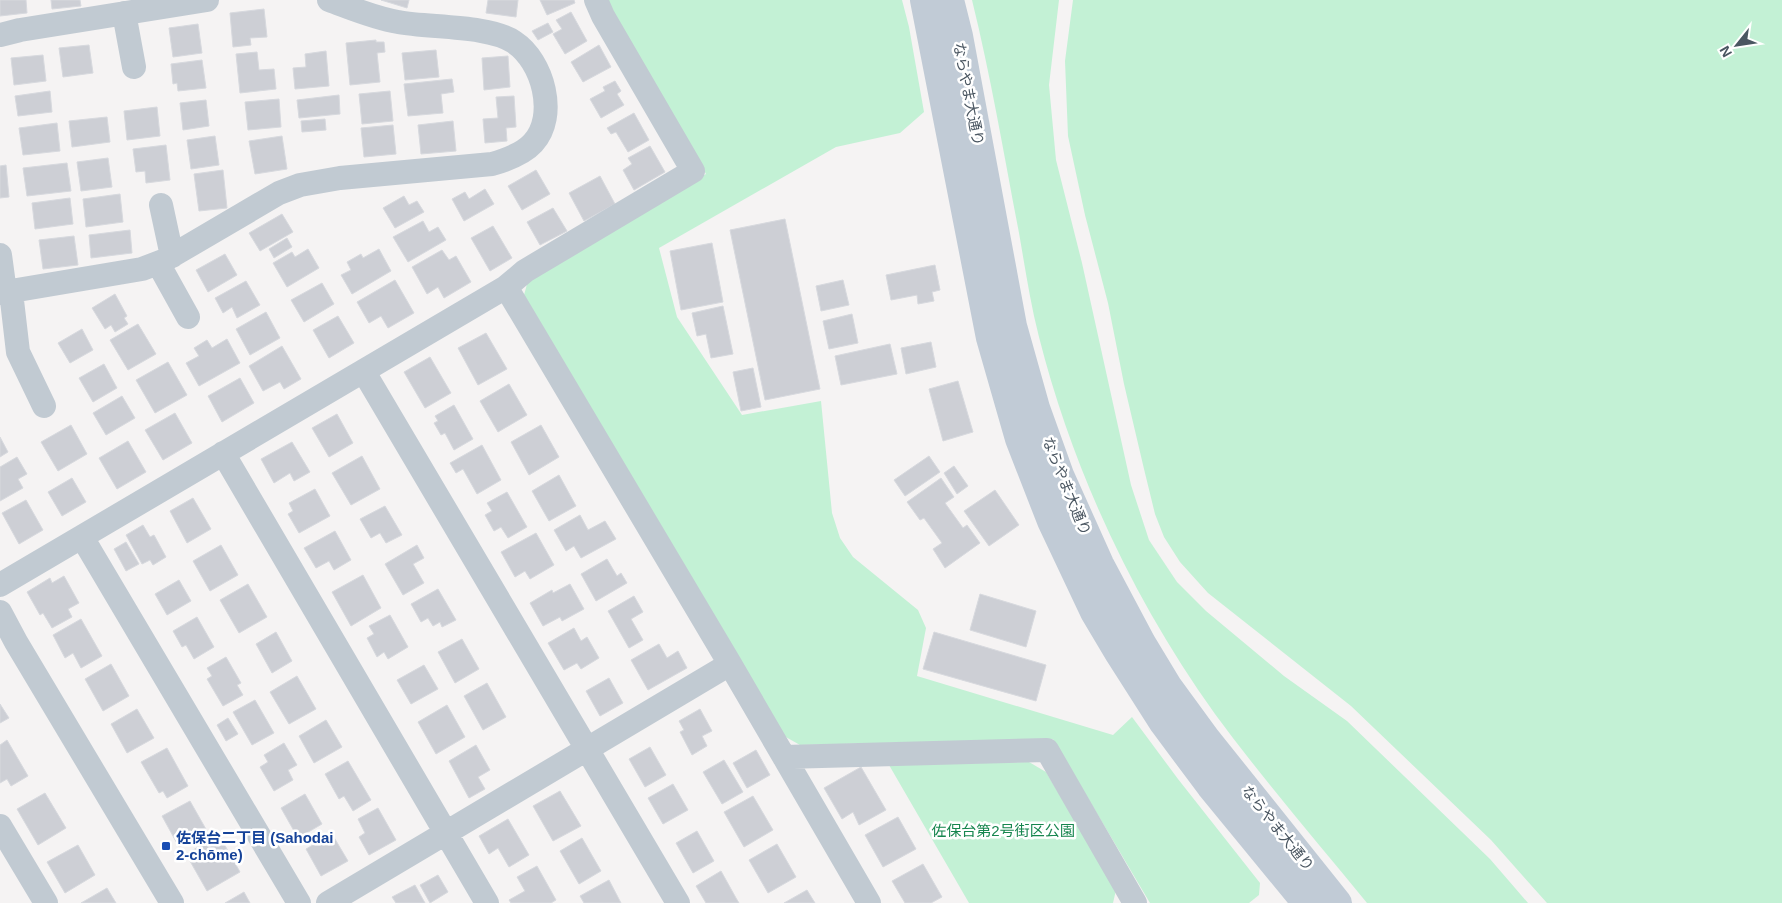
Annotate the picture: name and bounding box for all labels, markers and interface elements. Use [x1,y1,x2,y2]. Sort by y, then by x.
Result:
north arrow [1712,20,1762,70]
street label: ならやま大通り [951,41,987,147]
text: N [1716,43,1735,60]
street label: ならやま大通り [1039,434,1095,538]
street label: ならやま大通り [1238,782,1318,874]
park label: 佐保台第2号街区公園 [931,822,1075,839]
place label: 佐保台二丁目 (Sahodai 2-chōme) [176,829,334,863]
marker: 佐保台二丁目 (Sahodai 2-chōme) [160,840,172,852]

